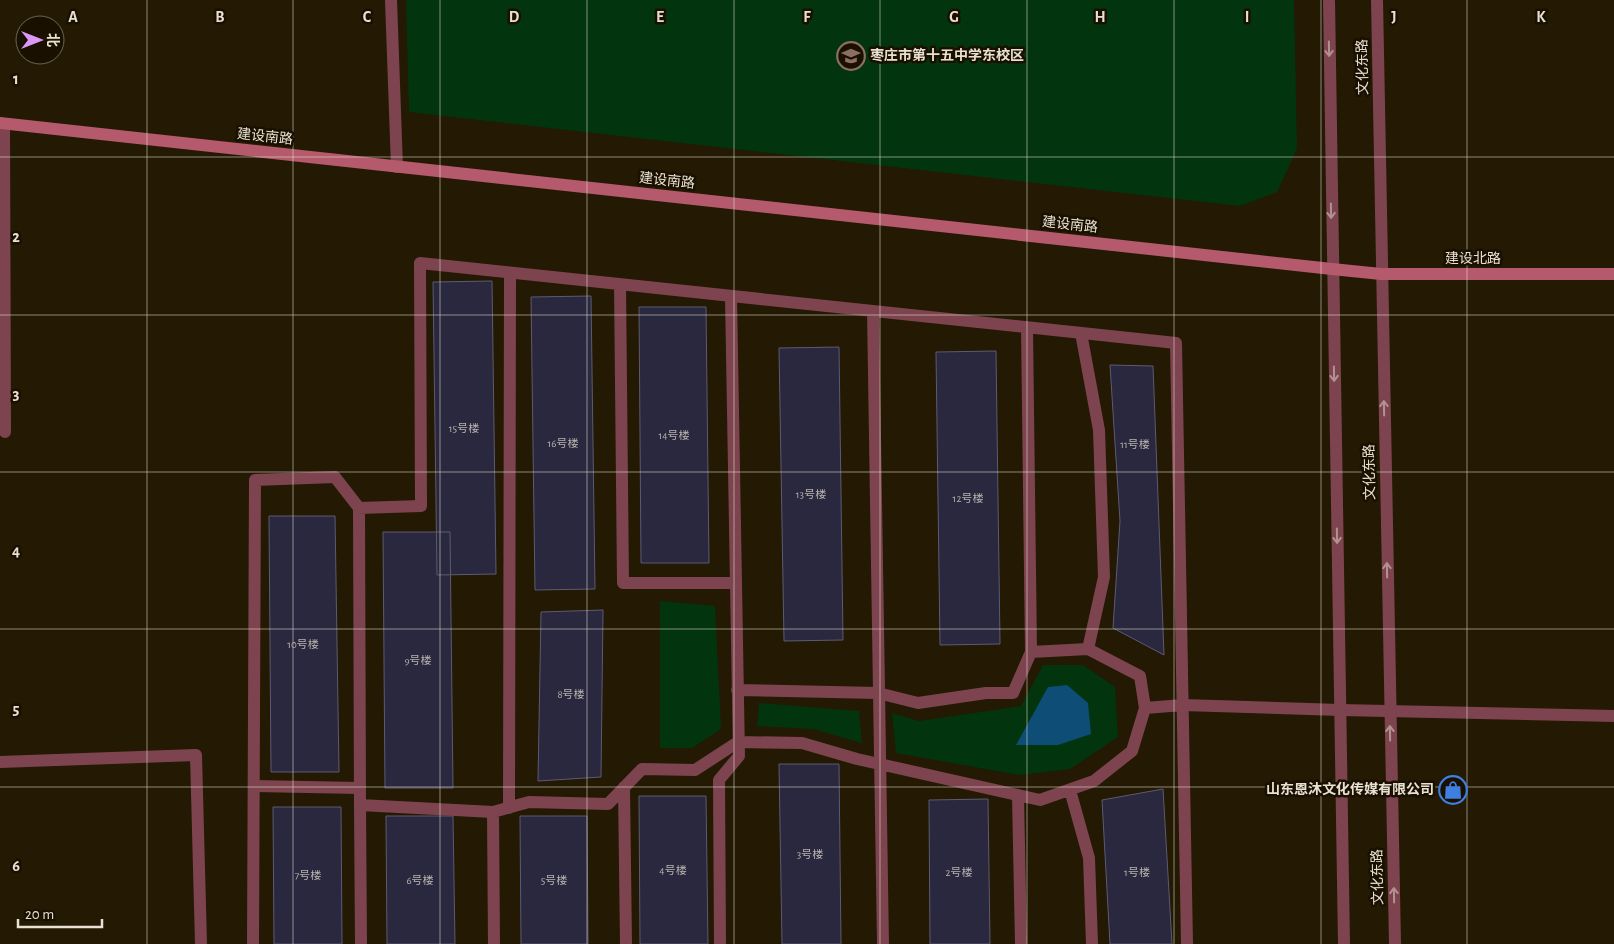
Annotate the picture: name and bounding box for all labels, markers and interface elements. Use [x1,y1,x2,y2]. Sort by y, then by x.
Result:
text: A [68,9,78,25]
text: B [215,9,225,25]
text: C [363,9,372,25]
text: D [509,9,520,25]
text: E [656,9,664,25]
text: F [803,9,811,25]
text: G [949,9,959,25]
text: H [1094,9,1106,25]
text: I [1245,9,1249,25]
text: J [1391,9,1397,25]
text: K [1536,9,1546,25]
north arrow [15,15,65,65]
text: 北 [45,33,60,47]
street label: 文化东路 [1354,39,1370,95]
one-way arrow [1324,40,1334,56]
school or university icon: 枣庄市第十五中学东校区 [836,41,866,71]
place label: 枣庄市第十五中学东校区 [870,47,1024,63]
text: 1 [13,71,19,87]
street label: 建设南路 [236,126,294,147]
street label: 建设南路 [638,170,696,191]
one-way arrow [1326,202,1336,219]
street label: 建设南路 [1041,214,1099,235]
text: 2 [12,229,20,245]
street label: 建设北路 [1445,250,1501,266]
one-way arrow [1329,365,1338,381]
text: 3 [13,386,20,402]
one-way arrow [1379,400,1389,416]
house number: 15号楼 [449,423,479,434]
house number: 14号楼 [658,430,690,441]
house number: 16号楼 [548,438,578,449]
house number: 11号楼 [1120,439,1150,450]
street label: 文化东路 [1361,444,1377,500]
house number: 13号楼 [796,489,826,500]
house number: 12号楼 [953,493,983,504]
one-way arrow [1332,528,1341,544]
text: 4 [12,543,20,559]
one-way arrow [1382,563,1392,579]
house number: 10号楼 [287,639,319,650]
house number: 9号楼 [404,655,432,666]
house number: 8号楼 [557,689,585,700]
text: 5 [13,701,20,717]
one-way arrow [1385,725,1395,742]
shop icon: 山东恩沐文化传媒有限公司 [1438,775,1468,805]
place label: 山东恩沐文化传媒有限公司 [1266,781,1434,797]
house number: 3号楼 [797,849,823,860]
street label: 文化东路 [1369,849,1385,905]
text: 6 [12,858,20,874]
house number: 4号楼 [659,865,687,876]
house number: 2号楼 [945,867,973,878]
house number: 1号楼 [1124,867,1150,878]
house number: 7号楼 [295,870,321,881]
house number: 6号楼 [406,875,434,886]
house number: 5号楼 [541,875,567,886]
one-way arrow [1389,888,1399,904]
scale bar [18,896,101,928]
text: 20 m [25,907,54,922]

